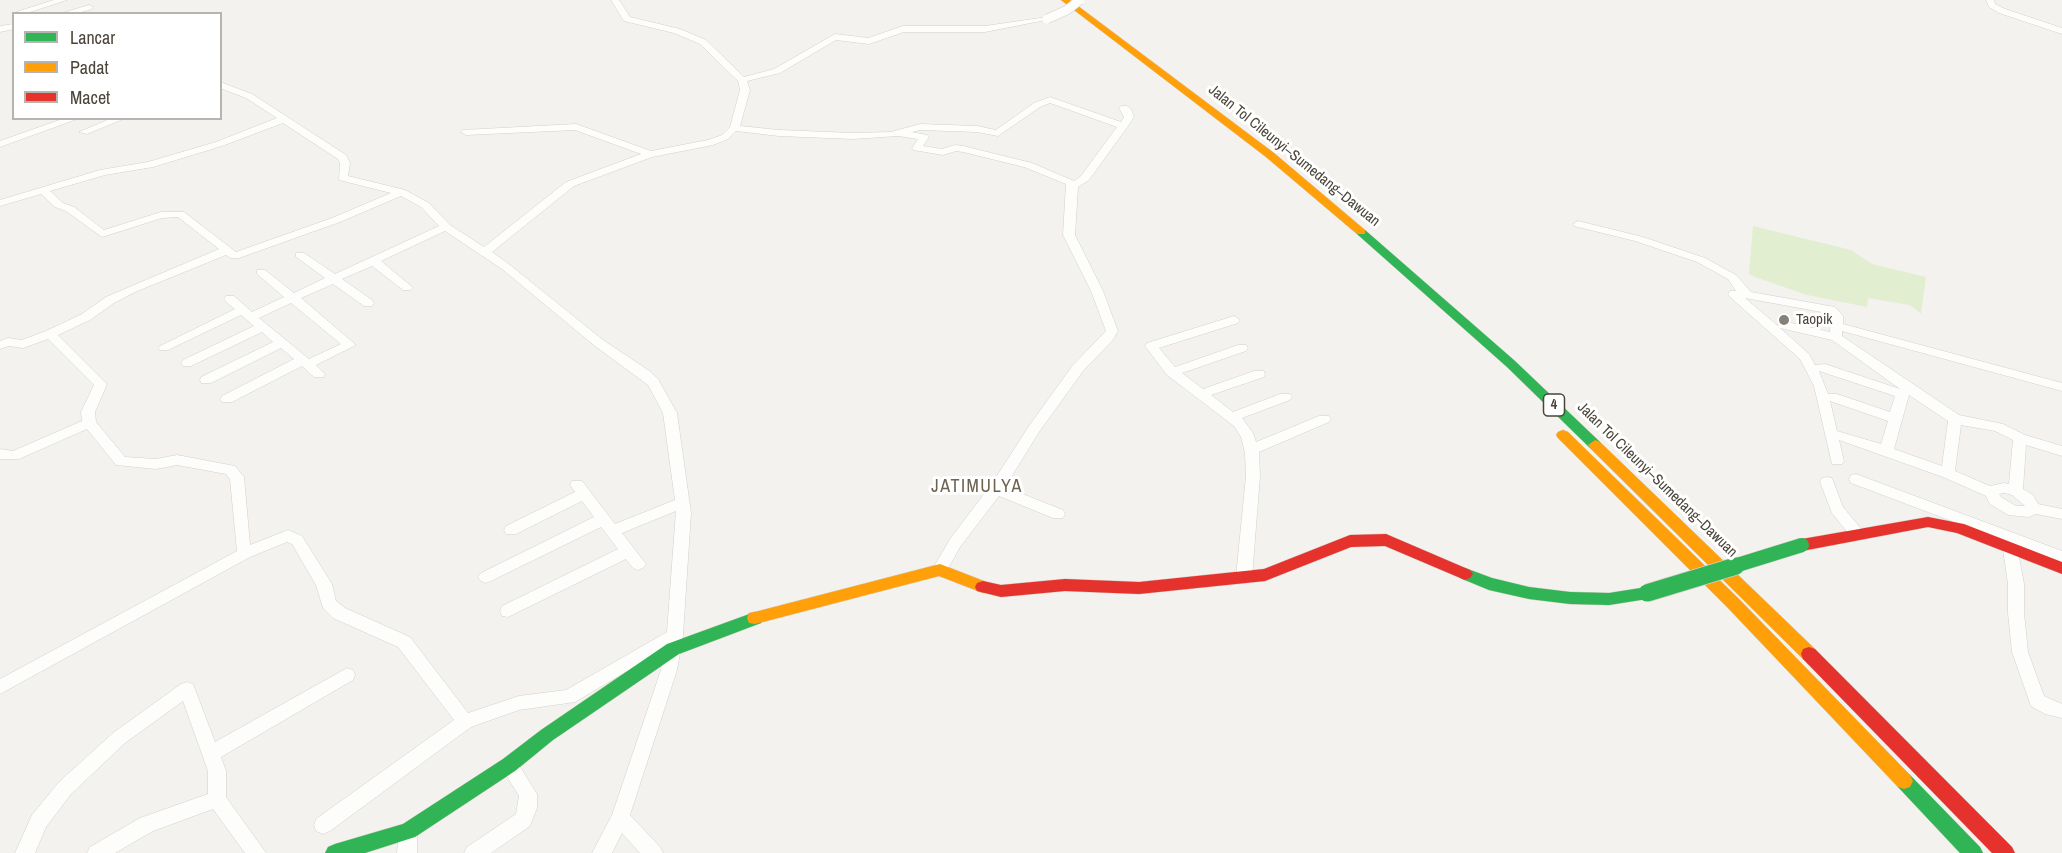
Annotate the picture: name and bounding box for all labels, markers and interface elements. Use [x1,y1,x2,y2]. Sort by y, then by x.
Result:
legend [12,12,222,120]
text: Lancar [70,25,115,50]
text: Padat [70,55,109,80]
street label: Jalan Tol Cileunyi–Sumedang–Dawuan [1205,81,1383,231]
text: Macet [70,85,110,110]
place label: Taopik [1796,311,1832,329]
marker: Taopik [1777,313,1791,327]
road number: 4 [1544,394,1564,416]
street label: Jalan Tol Cileunyi–Sumedang–Dawuan [1573,399,1741,561]
district label: JATIMULYA [931,476,1023,498]

